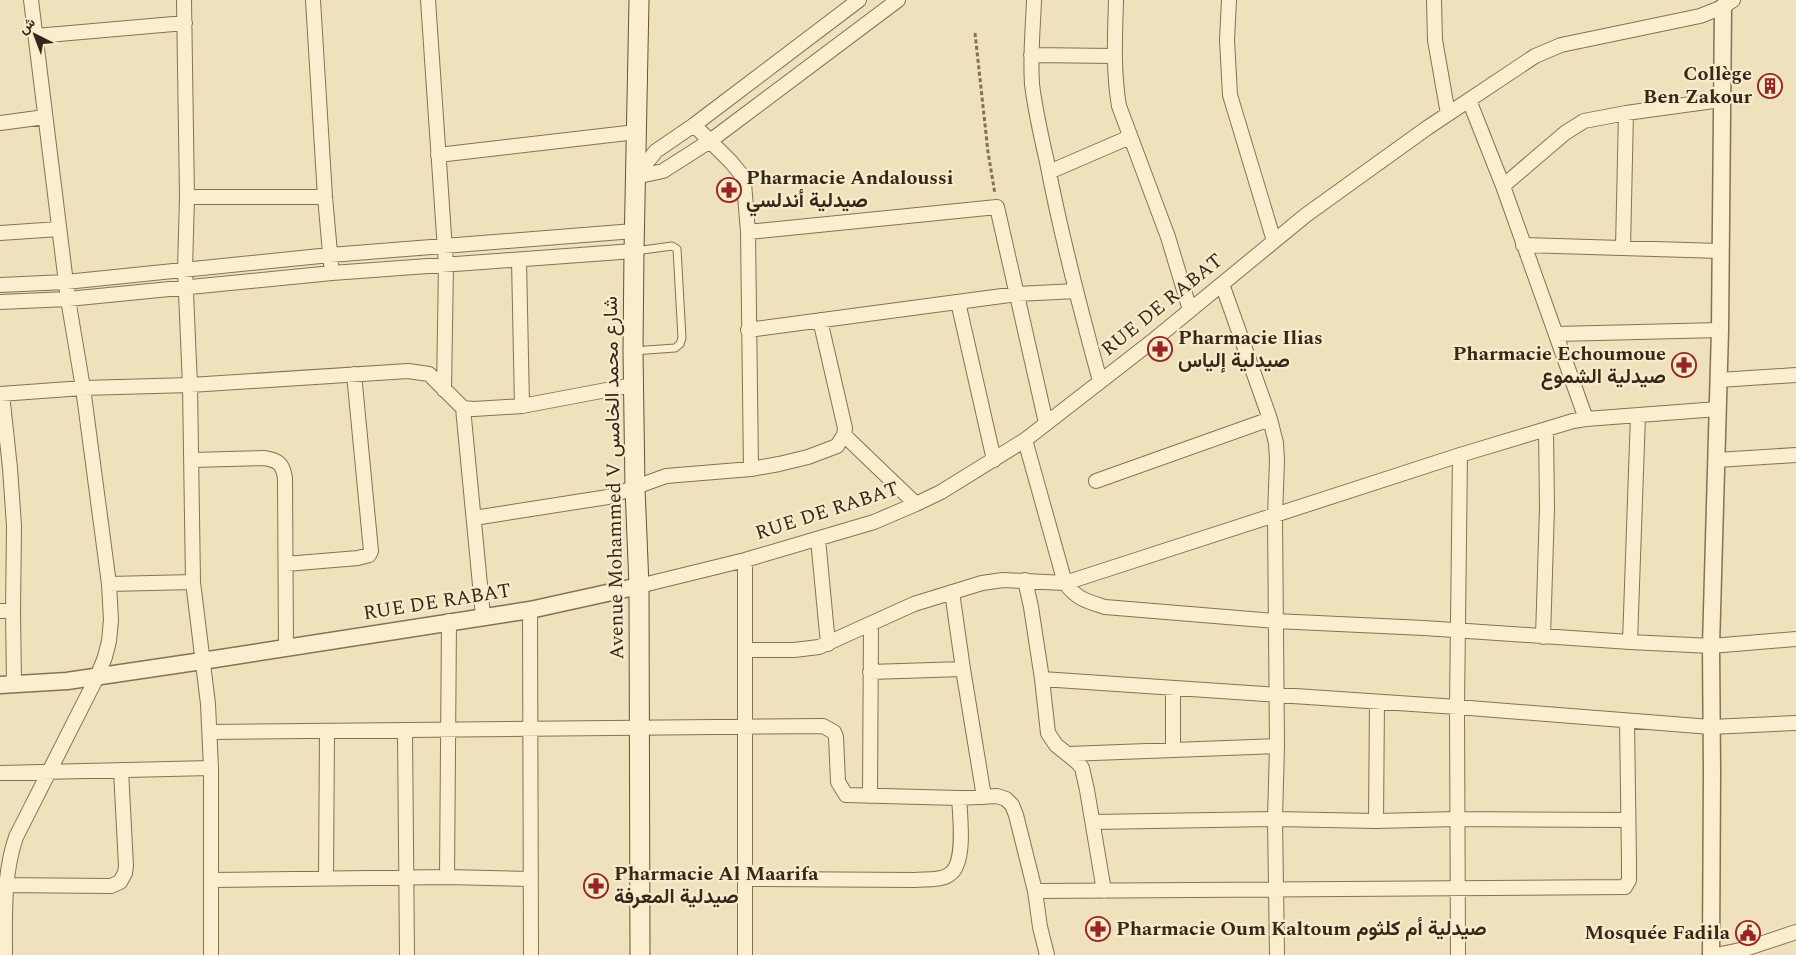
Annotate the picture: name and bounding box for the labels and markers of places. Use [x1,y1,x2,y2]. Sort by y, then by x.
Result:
place label: Collège Ben Zakour [1643,59,1752,112]
building icon: Collège Ben Zakour [1757,73,1783,99]
place label: Pharmacie Andaloussi صيدلية أندلسي [746,163,953,217]
pharmacy icon: Pharmacie Andaloussi صيدلية أندلسي [716,177,742,203]
place label: Pharmacie Ilias صيدلية إلياس [1178,323,1323,376]
pharmacy icon: Pharmacie Ilias صيدلية إلياس [1147,336,1173,362]
place label: Pharmacie Echoumoue صيدلية الشموع [1453,339,1666,392]
pharmacy icon: Pharmacie Echoumoue صيدلية الشموع [1671,352,1697,378]
place label: Pharmacie Al Maarifa صيدلية المعرفة [614,859,819,912]
pharmacy icon: Pharmacie Al Maarifa صيدلية المعرفة [583,873,609,899]
place label: Pharmacie Oum Kaltoum صيدلية أم كلثوم [1116,914,1487,944]
pharmacy icon: Pharmacie Oum Kaltoum صيدلية أم كلثوم [1085,916,1111,942]
place label: Mosquée Fadila [1584,918,1731,948]
public building icon: Mosquée Fadila [1735,920,1761,946]

